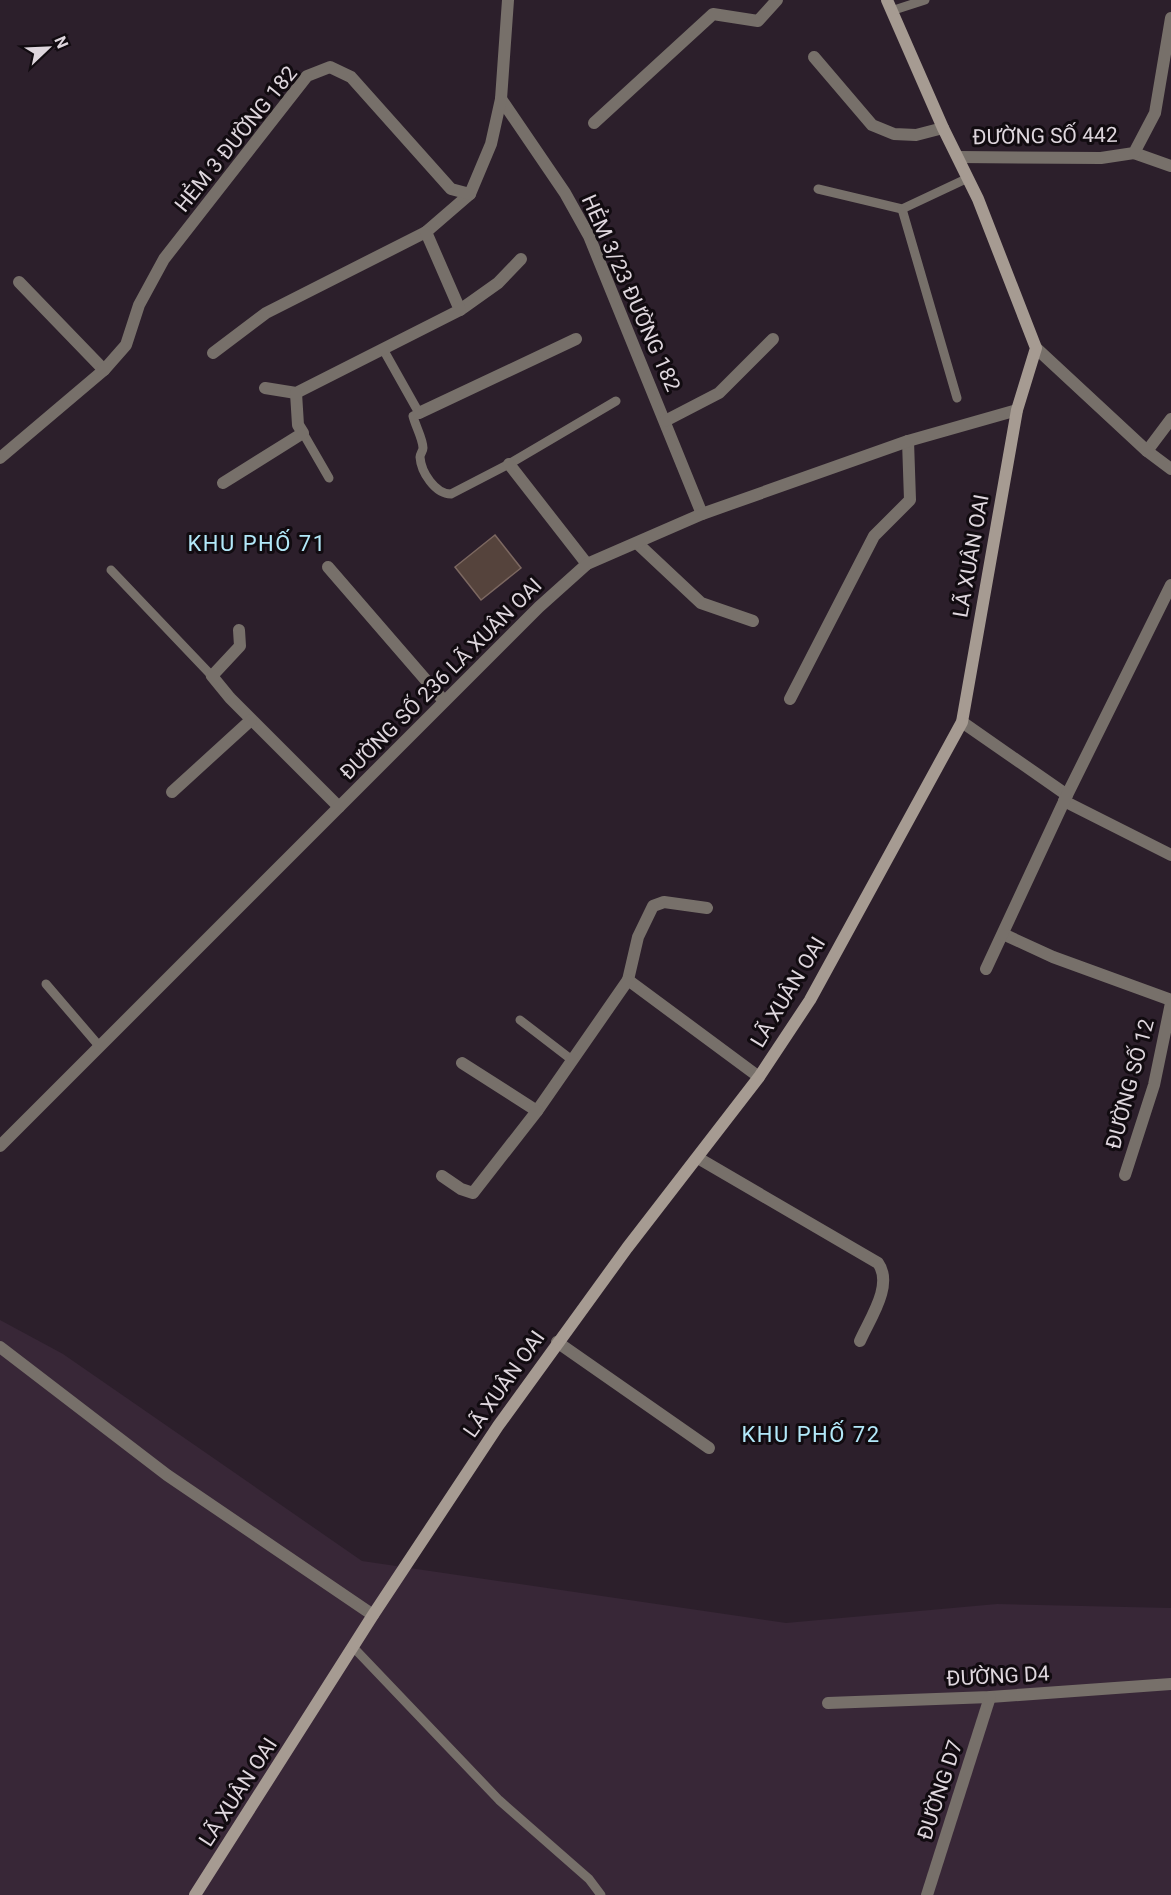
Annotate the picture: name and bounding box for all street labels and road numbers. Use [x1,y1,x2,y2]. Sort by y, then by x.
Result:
street label: HẺM 3 ĐƯỜNG 182 [169,61,302,217]
street label: ĐƯỜNG SỐ 442 [972,122,1118,149]
street label: HẺM 3/23 ĐƯỜNG 182 [577,191,686,395]
street label: LÃ XUÂN OAI [948,493,994,619]
street label: ĐƯỜNG SỐ 236 LÃ XUÂN OAI [335,573,547,785]
street label: LÃ XUÂN OAI [746,932,830,1052]
street label: ĐƯỜNG SỐ 12 [1100,1016,1159,1152]
street label: LÃ XUÂN OAI [458,1326,550,1442]
street label: ĐƯỜNG D4 [946,1661,1050,1691]
street label: LÃ XUÂN OAI [194,1733,282,1851]
street label: ĐƯỜNG D7 [913,1737,967,1843]

